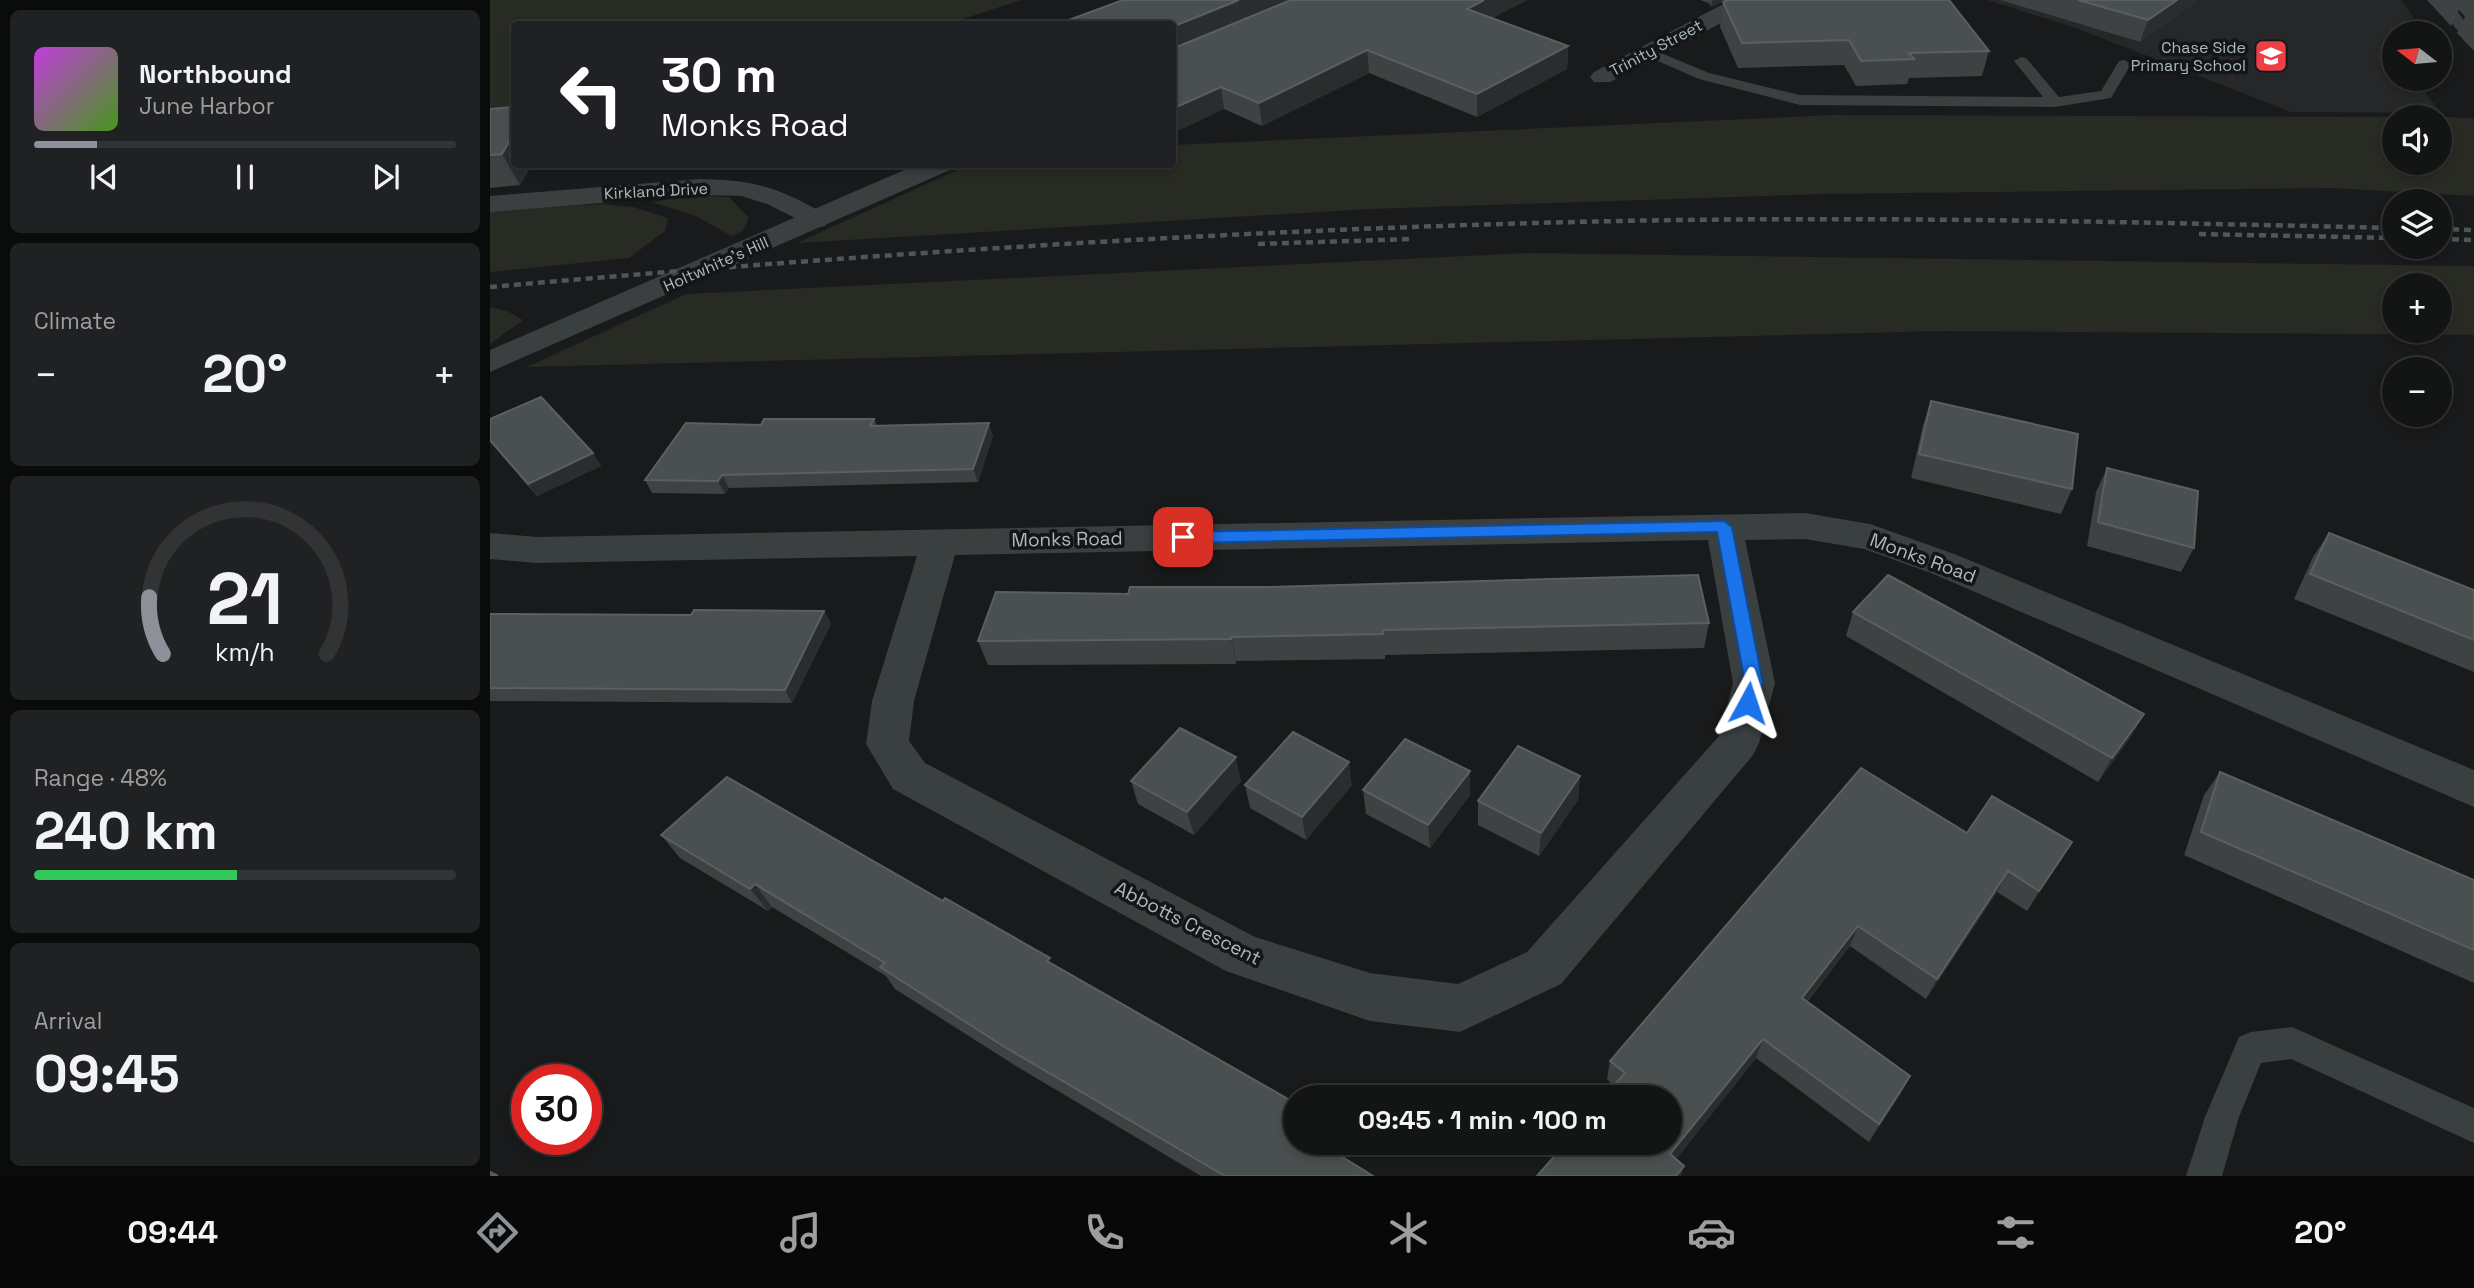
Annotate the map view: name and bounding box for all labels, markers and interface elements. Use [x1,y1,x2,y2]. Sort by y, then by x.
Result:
street label: Trinity Street [1606,15,1706,81]
north arrow [2382,21,2452,91]
map controls [2382,21,2452,427]
place label: Chase Side Primary School [2131,37,2246,76]
school or university icon: Chase Side Primary School [2252,37,2290,75]
text: 30 m [661,44,777,106]
icon: left [546,49,637,140]
text: Northbound [139,57,292,91]
text: June Harbor [139,91,274,121]
text: Monks Road [661,105,849,145]
button: sound [2382,105,2452,175]
icon: previous [85,158,123,196]
icon: pause [226,158,264,196]
icon: next [367,158,405,196]
street label: Kirkland Drive [604,178,708,204]
button: layers [2382,189,2452,259]
street label: Holtwhite's Hill [660,231,772,297]
button: + [2382,273,2452,343]
text: Climate [34,306,116,336]
text: 20° [202,341,288,407]
text: − [34,351,58,399]
text: + [432,351,456,399]
button: − [2382,357,2452,427]
pin [1153,507,1213,567]
icon: arrive [1164,518,1202,556]
street label: Monks Road [1011,526,1123,552]
street label: Monks Road [1866,527,1980,589]
text: 21 [207,552,283,645]
text: km/h [215,636,275,668]
position arrow [1711,666,1785,740]
text: Range · 48% [34,763,167,793]
text: 240 km [34,798,218,864]
street label: Abbotts Crescent [1111,875,1265,971]
text: Arrival [34,1006,102,1036]
text: 09:45 [34,1041,180,1107]
speed limit sign: 30 [511,1064,602,1155]
text: 09:45 · 1 min · 100 m [1358,1103,1607,1137]
icon: directions [473,1208,522,1257]
icon: music [776,1208,825,1257]
icon: phone [1080,1208,1129,1257]
icon: climate [1384,1208,1433,1257]
icon: car [1687,1208,1736,1257]
icon: filters [1991,1208,2040,1257]
text: 09:44 [127,1212,218,1252]
text: 20° [2294,1212,2347,1252]

